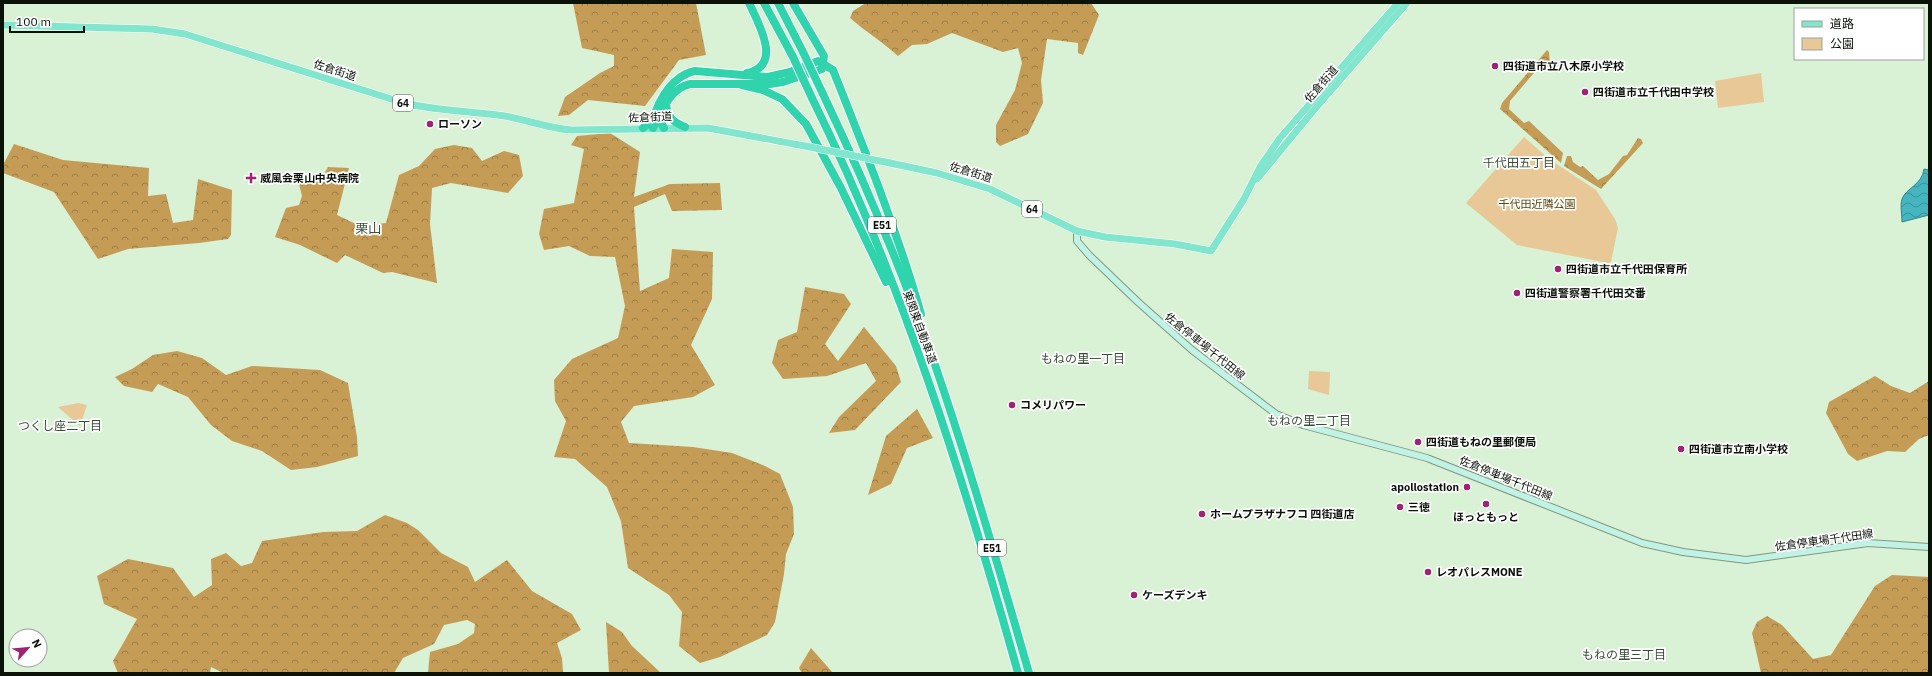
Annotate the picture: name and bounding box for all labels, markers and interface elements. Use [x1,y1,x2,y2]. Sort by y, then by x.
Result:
scale bar [10,8,84,34]
legend [1794,8,1924,60]
text: 100 m [16,14,51,29]
text: 道路 [1830,16,1854,31]
text: 公園 [1830,36,1854,51]
street label: 佐倉街道 [312,57,358,83]
place label: 四街道市立八木原小学校 [1503,59,1624,73]
marker: 四街道市立八木原小学校 [1490,61,1500,71]
street label: 佐倉街道 [1301,63,1341,105]
place label: 四街道市立千代田中学校 [1593,85,1714,99]
marker: 四街道市立千代田中学校 [1580,87,1590,97]
road number: 64 [393,95,413,111]
street label: 佐倉街道 [628,109,672,125]
place label: ローソン [438,117,482,131]
marker: ローソン [425,119,435,129]
district label: 千代田五丁目 [1483,155,1555,170]
street label: 佐倉街道 [948,159,994,185]
place label: 威風会栗山中央病院 [260,171,359,185]
marker: 威風会栗山中央病院 [245,172,257,184]
park label: 千代田近隣公園 [1499,197,1576,211]
road number: 64 [1022,201,1042,217]
road number: E51 [868,217,896,233]
district label: 栗山 [355,220,381,237]
place label: 四街道市立千代田保育所 [1566,262,1687,276]
marker: 四街道市立千代田保育所 [1553,264,1563,274]
place label: 四街道警察署千代田交番 [1525,286,1646,300]
street label: 東関東自動車道 [900,288,940,366]
marker: 四街道警察署千代田交番 [1512,288,1522,298]
street label: 佐倉停車場千代田線 [1162,309,1248,383]
district label: もねの里一丁目 [1041,351,1125,366]
place label: コメリパワー [1020,398,1086,412]
marker: コメリパワー [1007,400,1017,410]
district label: もねの里二丁目 [1267,413,1351,428]
district label: つくし座二丁目 [18,418,102,433]
place label: 四街道もねの里郵便局 [1426,435,1536,449]
marker: 四街道もねの里郵便局 [1413,437,1423,447]
place label: 四街道市立南小学校 [1689,442,1788,456]
marker: 四街道市立南小学校 [1676,444,1686,454]
street label: 佐倉停車場千代田線 [1457,453,1555,503]
place label: apollostation [1391,480,1459,494]
marker: apollostation [1462,482,1472,492]
marker: ほっともっと [1481,499,1491,509]
place label: 三徳 [1408,500,1430,514]
marker: 三徳 [1395,502,1405,512]
place label: ホームプラザナフコ 四街道店 [1210,507,1355,521]
marker: ホームプラザナフコ 四街道店 [1197,509,1207,519]
place label: ほっともっと [1453,510,1519,524]
street label: 佐倉停車場千代田線 [1774,526,1874,554]
road number: E51 [978,540,1006,556]
place label: レオパレスMONE [1436,565,1523,579]
marker: レオパレスMONE [1423,567,1433,577]
place label: ケーズデンキ [1142,588,1207,602]
marker: ケーズデンキ [1129,590,1139,600]
north arrow [8,628,48,668]
text: N [29,637,45,650]
district label: もねの里三丁目 [1582,647,1666,662]

